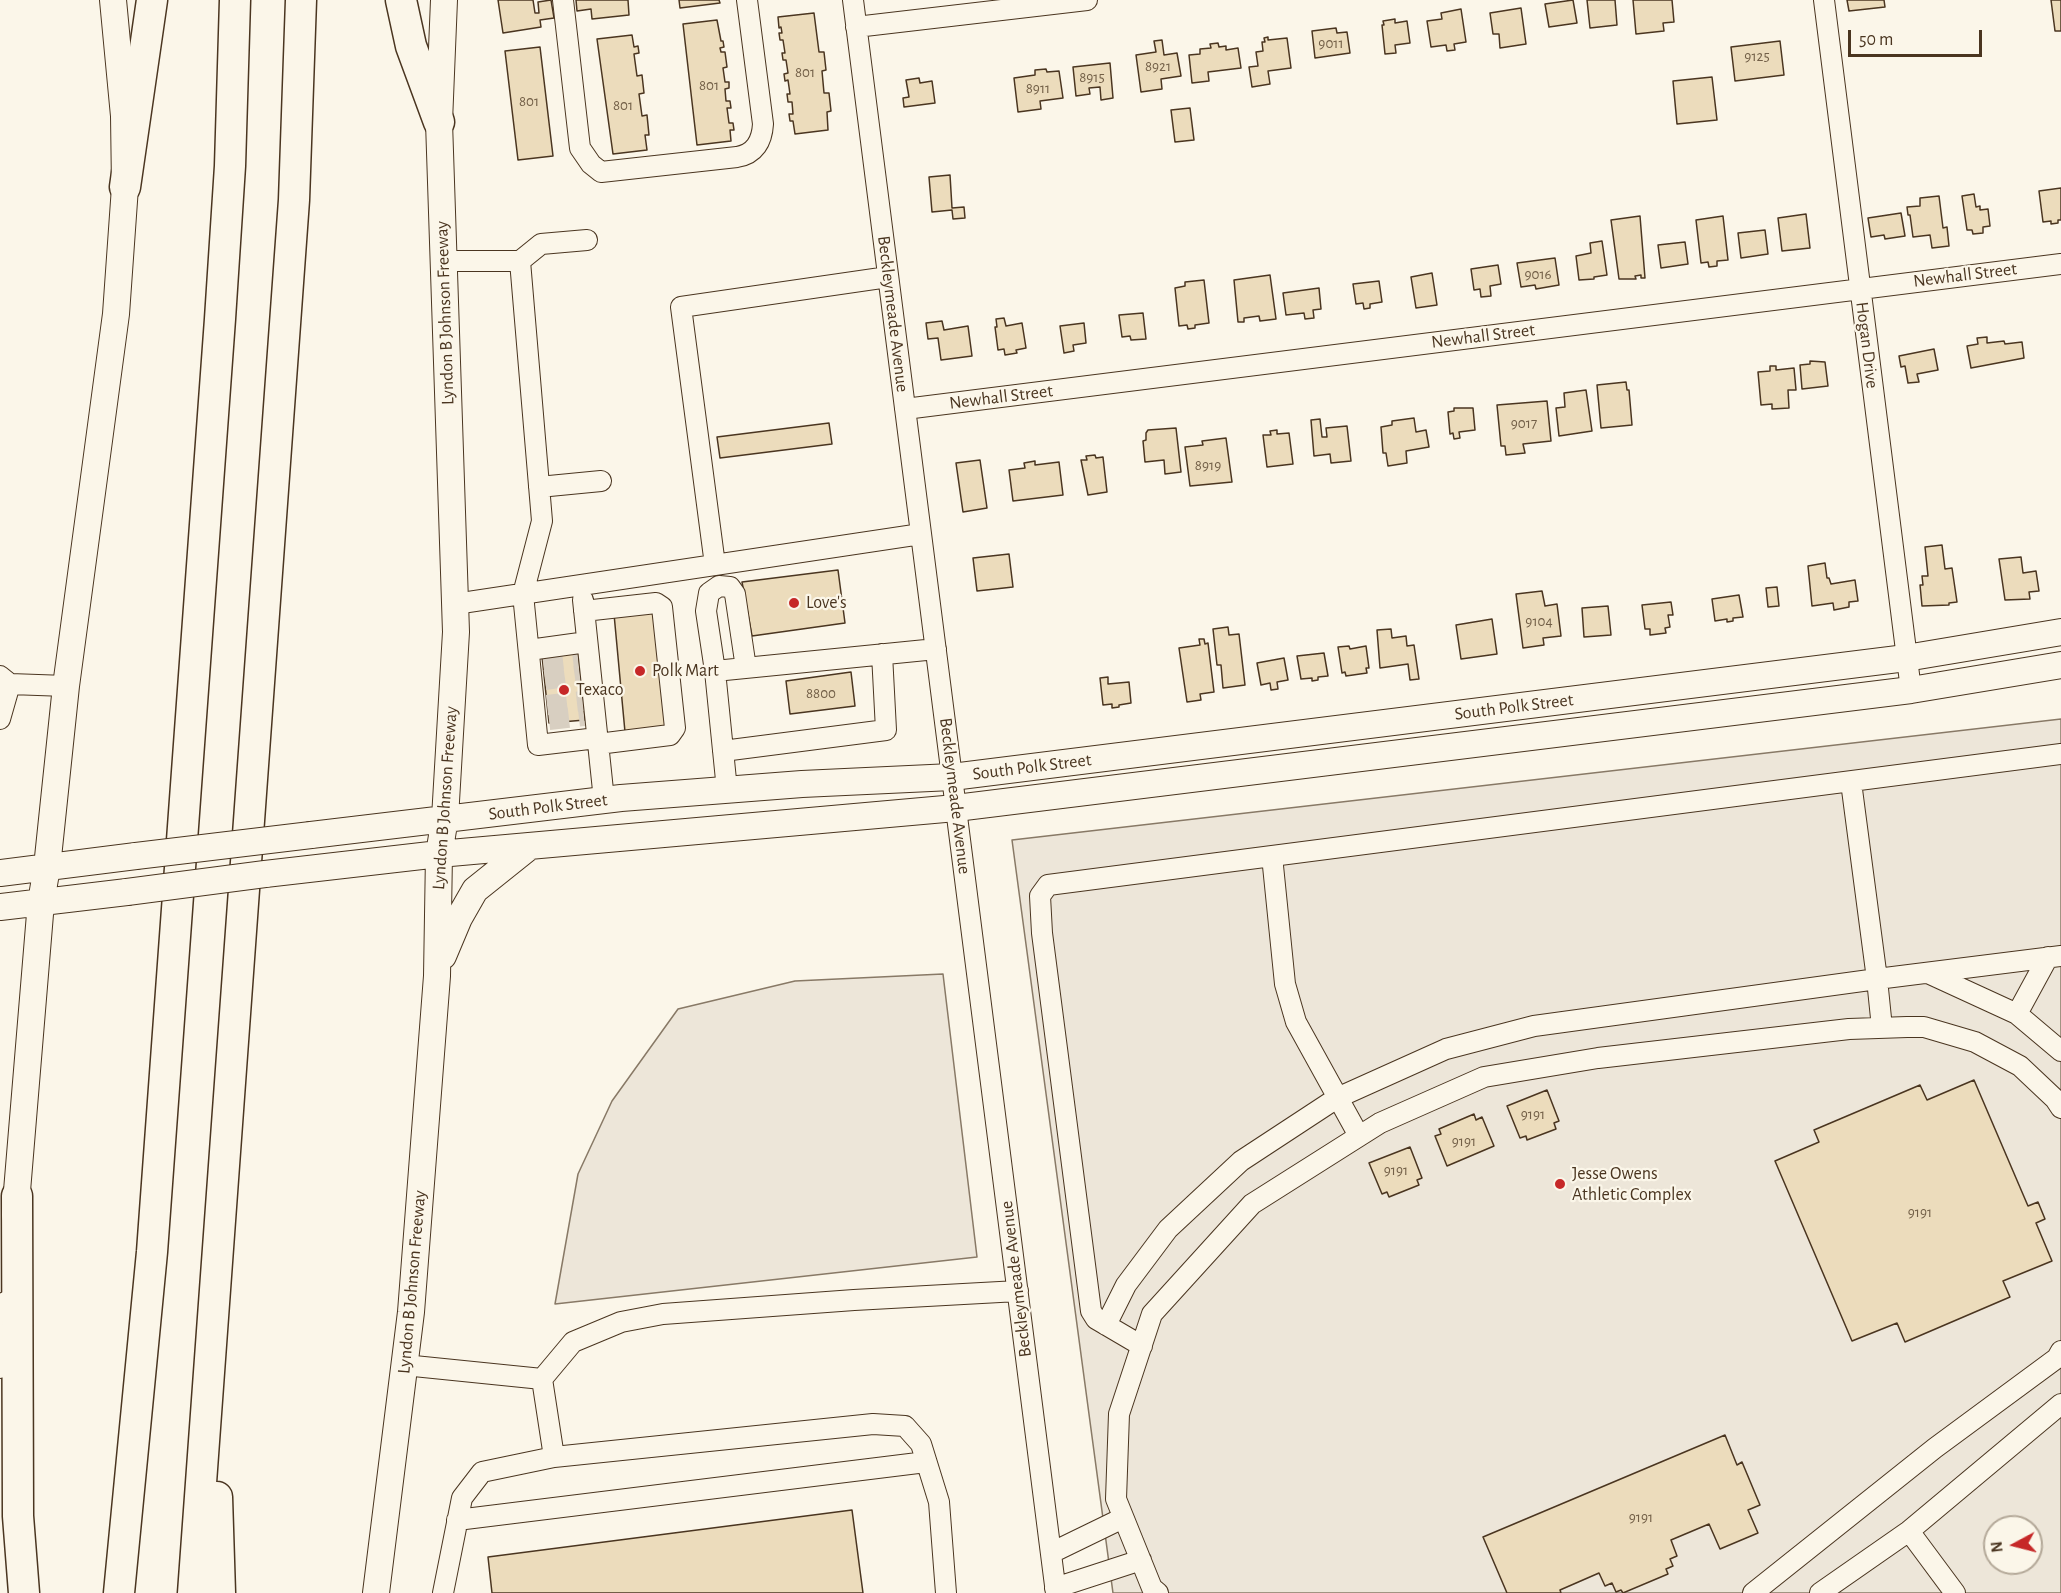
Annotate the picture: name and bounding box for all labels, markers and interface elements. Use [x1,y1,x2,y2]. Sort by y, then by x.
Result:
scale bar [1851,18,1984,56]
text: 50 m [1859,31,1893,49]
house number: 9011 [1318,34,1344,52]
house number: 9125 [1744,47,1770,65]
house number: 8921 [1145,57,1171,75]
house number: 801 [795,63,815,81]
house number: 8915 [1079,68,1105,86]
house number: 801 [699,76,719,94]
house number: 8911 [1026,79,1050,97]
house number: 801 [519,92,539,110]
house number: 801 [613,96,633,114]
street label: Lyndon B Johnson Freeway [431,221,459,405]
street label: Beckleymeade Avenue [873,235,913,393]
street label: Newhall Street [1912,258,2018,292]
house number: 9016 [1524,265,1552,283]
street label: Hogan Drive [1851,300,1883,390]
street label: Newhall Street [1430,319,1536,353]
street label: Newhall Street [948,380,1054,414]
house number: 9017 [1511,414,1537,432]
house number: 8919 [1195,456,1221,474]
place label: Love's [806,592,847,614]
marker: Love's [787,596,801,610]
house number: 9104 [1525,612,1553,630]
place label: Polk Mart [652,660,719,682]
marker: Polk Mart [633,664,647,678]
place label: Texaco [576,679,623,701]
marker: Texaco [557,683,571,697]
house number: 8800 [806,684,836,702]
street label: South Polk Street [1453,689,1575,725]
street label: Lyndon B Johnson Freeway [428,705,462,891]
street label: Beckleymeade Avenue [935,717,975,875]
street label: South Polk Street [971,749,1093,785]
street label: South Polk Street [487,789,609,825]
house number: 9191 [1521,1105,1545,1123]
house number: 9191 [1452,1132,1476,1150]
house number: 9191 [1384,1161,1408,1179]
place label: Jesse Owens Athletic Complex [1572,1163,1692,1206]
marker: Jesse Owens Athletic Complex [1553,1177,1567,1191]
street label: Lyndon B Johnson Freeway [393,1189,431,1375]
street label: Beckleymeade Avenue [996,1200,1036,1358]
house number: 9191 [1908,1203,1932,1221]
house number: 9191 [1629,1508,1653,1526]
north arrow [1983,1515,2043,1575]
text: N [1989,1540,2006,1553]

